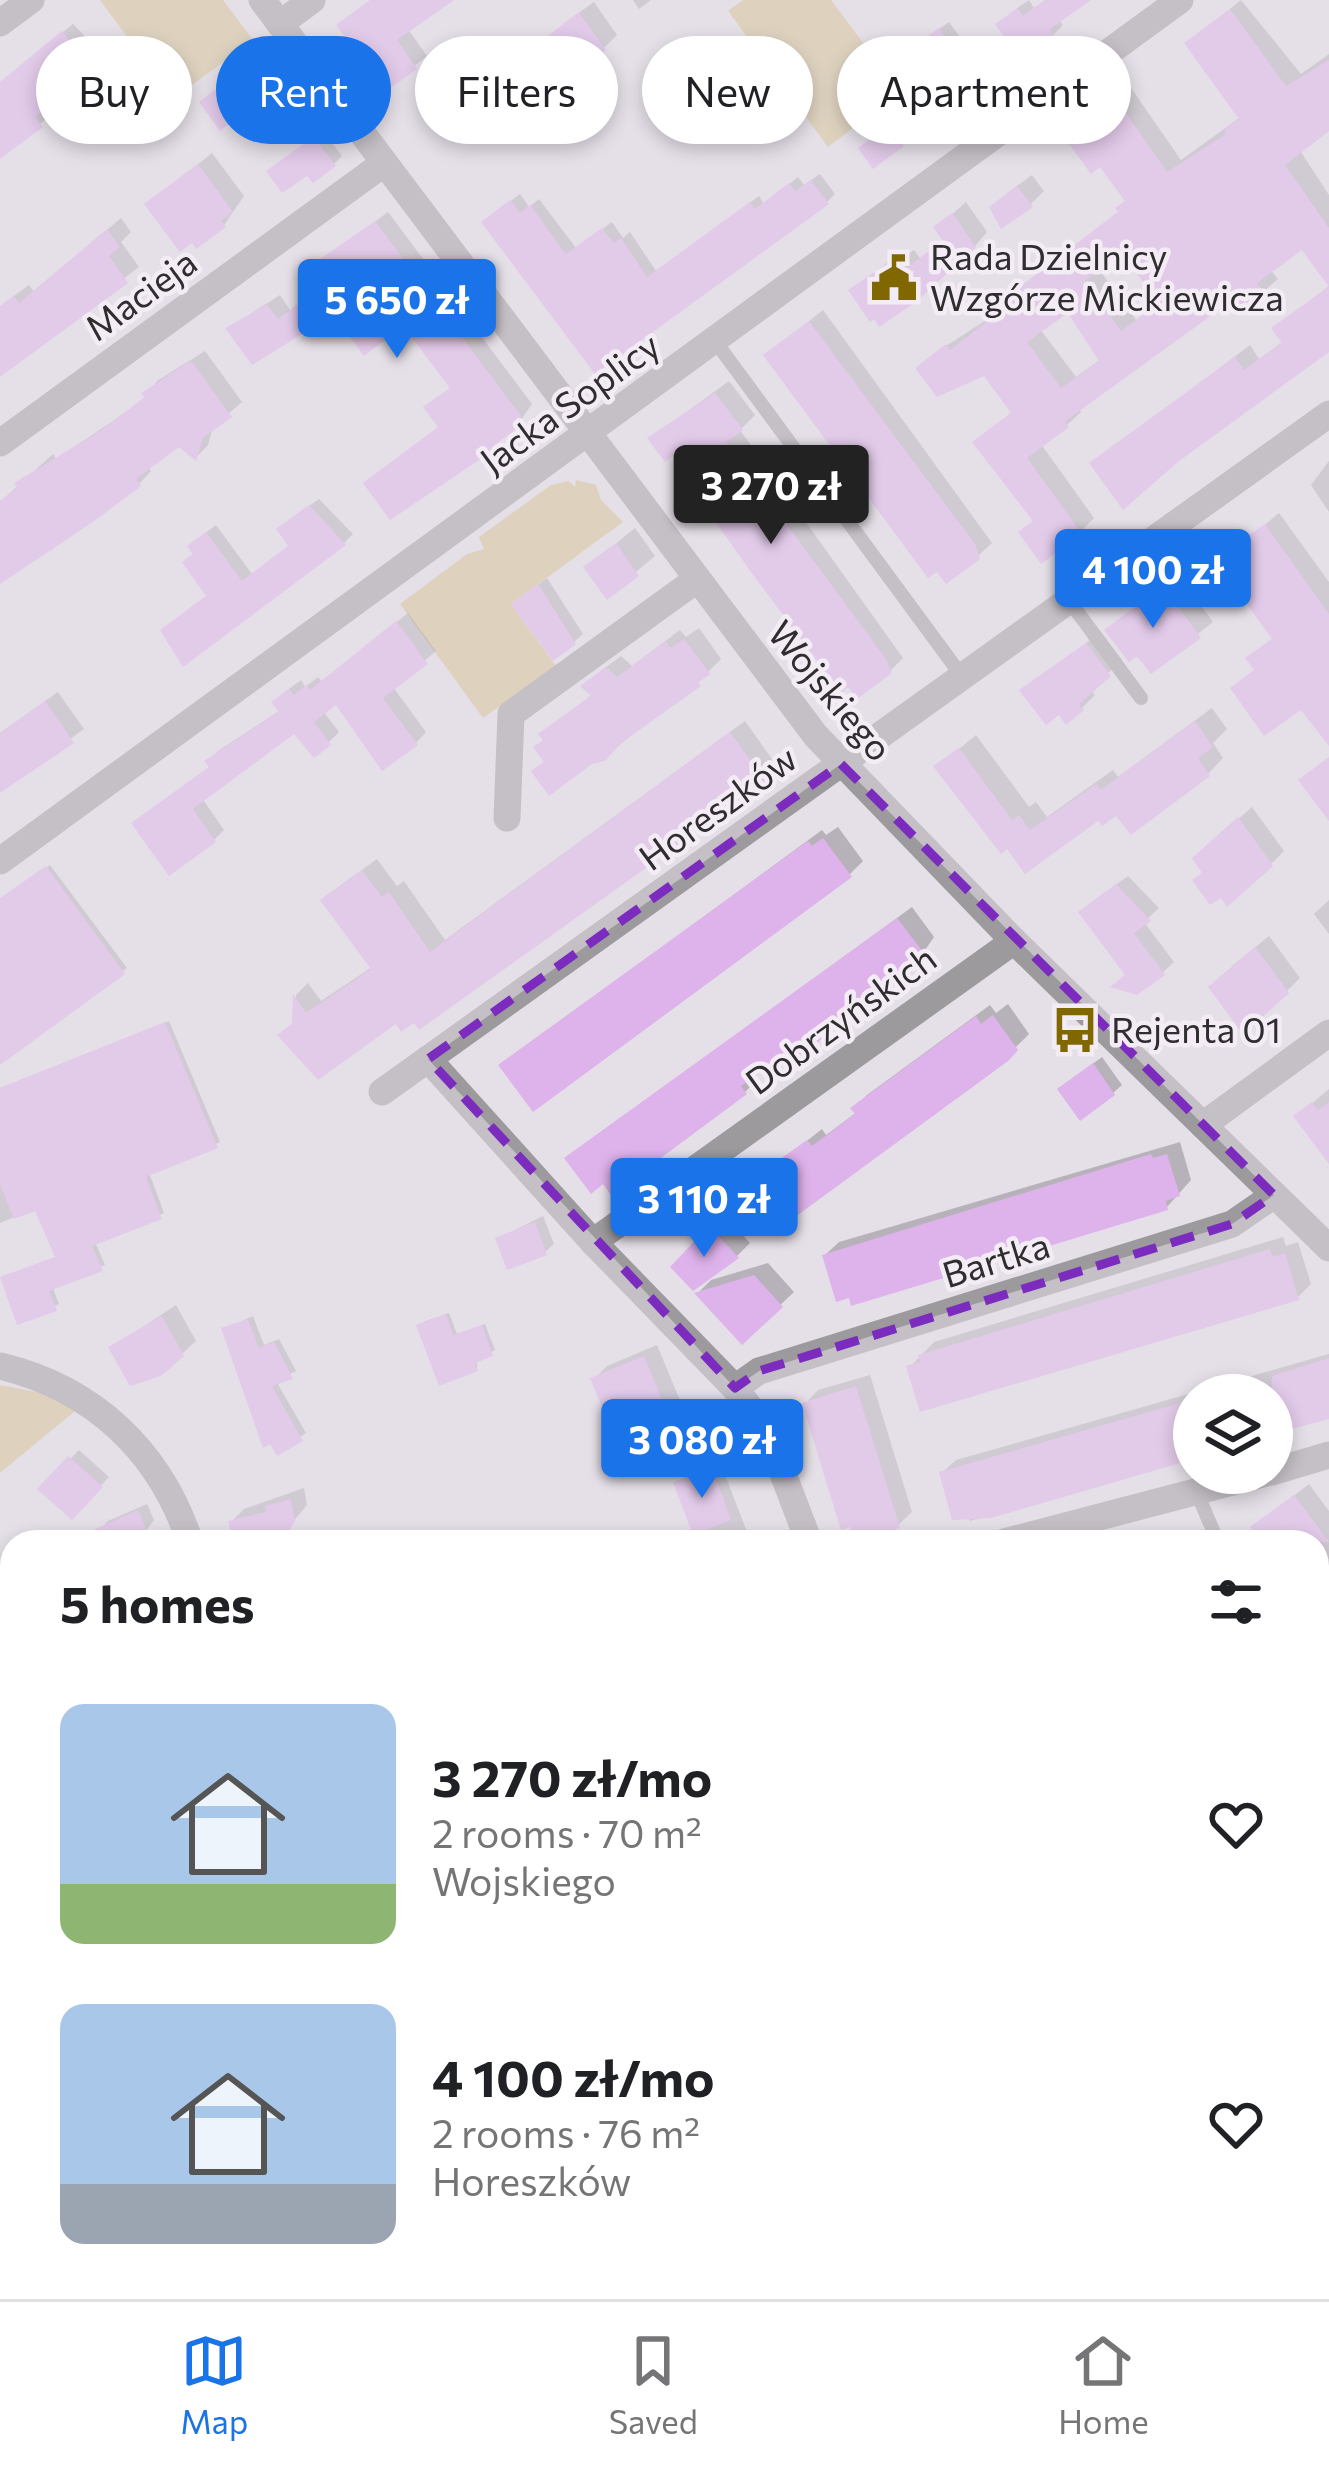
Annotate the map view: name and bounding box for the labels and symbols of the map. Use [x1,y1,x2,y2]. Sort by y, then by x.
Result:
place label: Rada Dzielnicy Wzgórze Mickiewicza [930,233,1284,318]
street label: Macieja [76,238,204,349]
public building icon: Rada Dzielnicy Wzgórze Mickiewicza [869,253,919,303]
pin: 5 650 zł [273,259,521,361]
street label: Jacka Soplicy [471,322,667,481]
pin: 3 270 zł [647,445,895,547]
pin: 4 100 zł [1029,529,1277,631]
street label: Wojskiego [760,611,903,769]
street label: Horeszków [630,735,804,878]
street label: Dobrzyńskich [736,935,944,1102]
bus stop icon: Rejenta 01 [1050,1005,1100,1055]
place label: Rejenta 01 [1111,1006,1281,1050]
pin: 3 110 zł [580,1158,828,1260]
street label: Bartka [937,1221,1054,1295]
pin: 3 080 zł [578,1399,826,1501]

